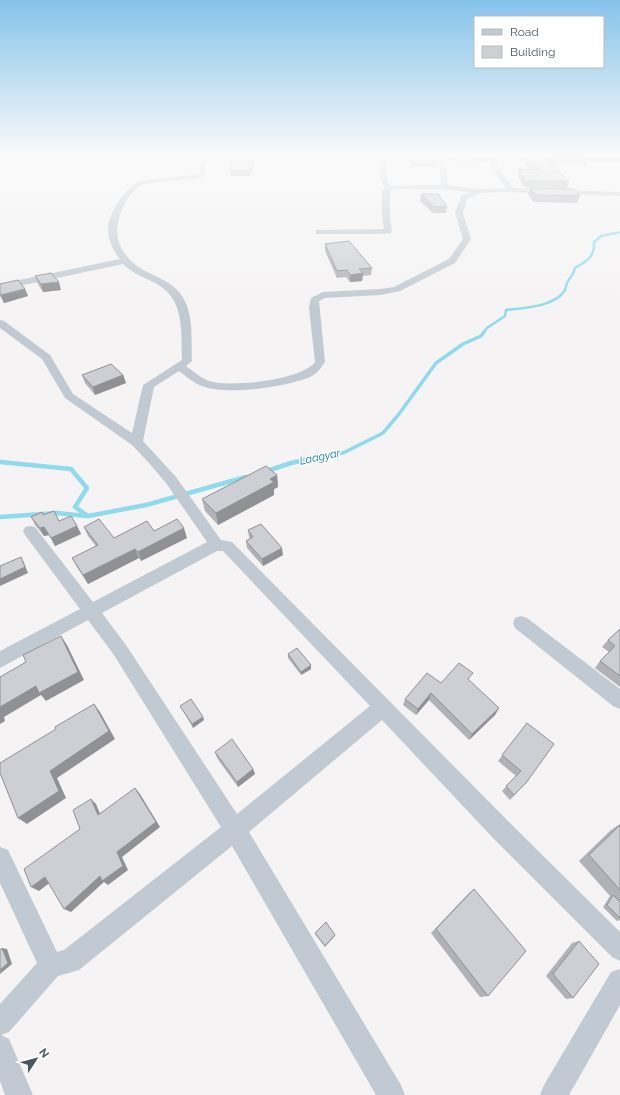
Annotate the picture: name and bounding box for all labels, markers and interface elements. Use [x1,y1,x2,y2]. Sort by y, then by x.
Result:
legend [474,16,604,68]
text: Road [510,25,539,39]
text: Building [510,45,556,59]
water label: Laagyar [298,446,343,468]
north arrow [16,1039,56,1079]
text: N [36,1046,51,1061]

